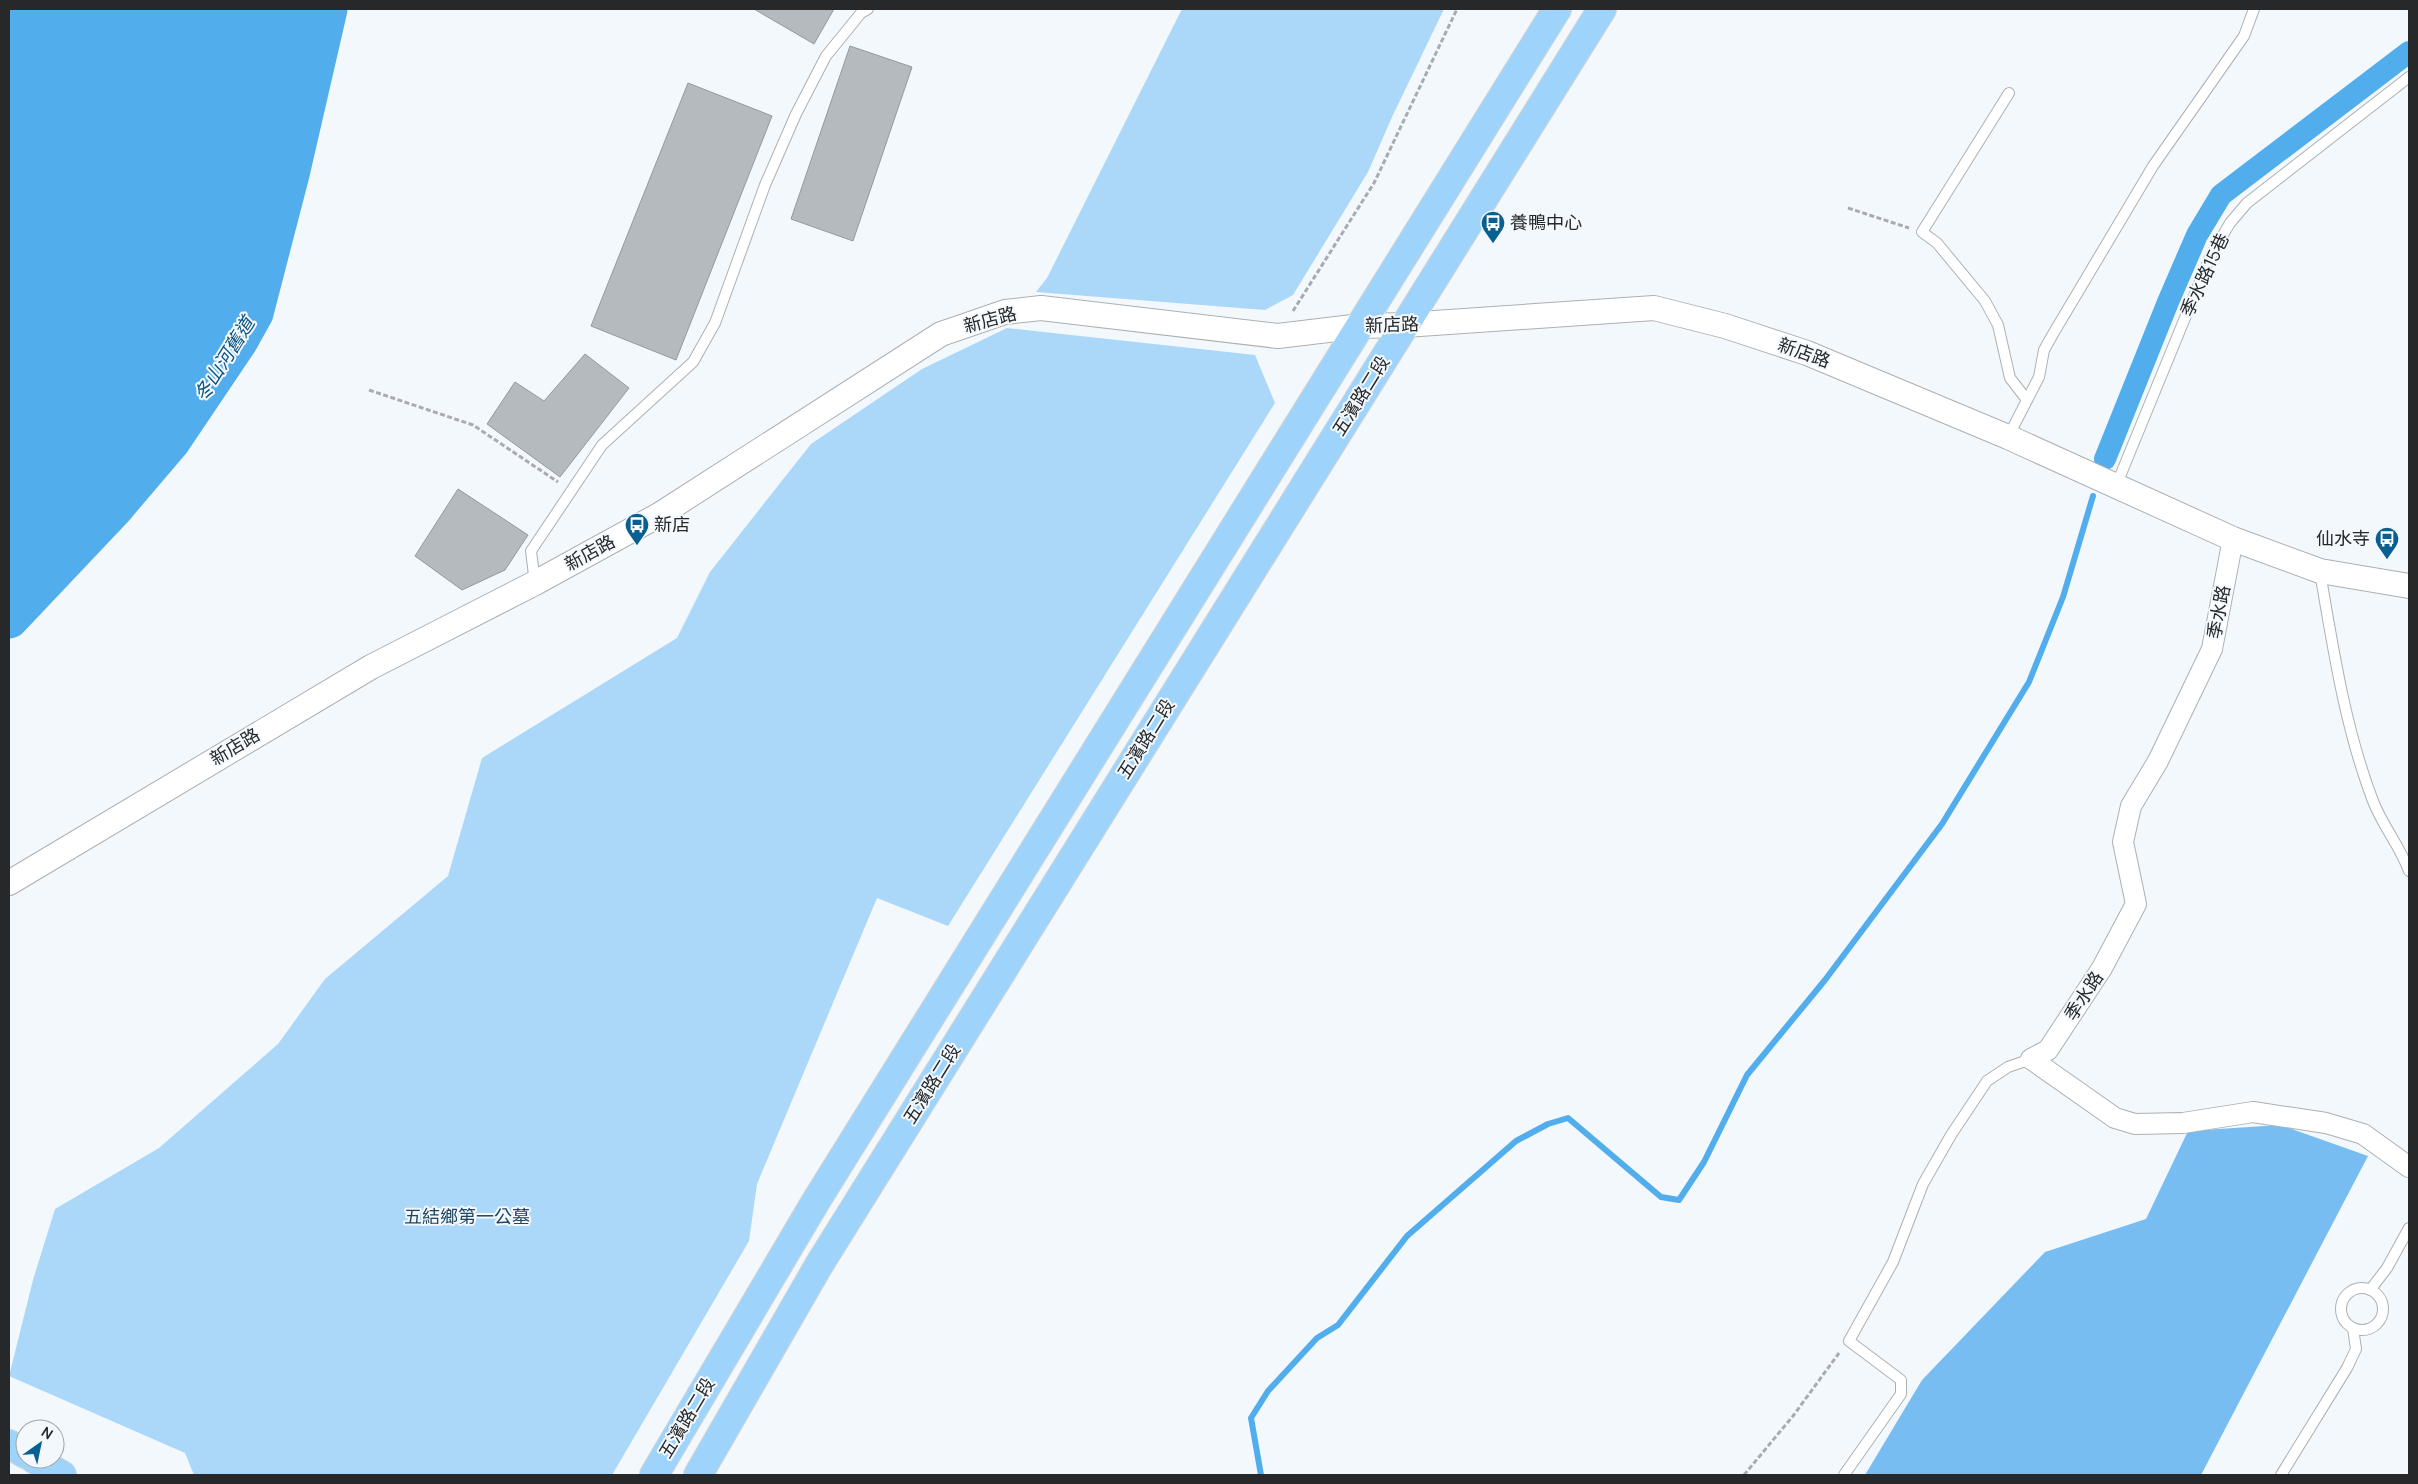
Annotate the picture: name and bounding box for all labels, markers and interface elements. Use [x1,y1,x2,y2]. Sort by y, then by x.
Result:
bus stop icon: 養鴨中心 [1480,210,1506,244]
place label: 養鴨中心 [1510,210,1582,234]
street label: 季水路15巷 [2174,229,2234,320]
street label: 新店路 [961,300,1019,338]
water label: 冬山河舊道 [188,309,262,406]
street label: 新店路 [1365,311,1419,337]
street label: 新店路 [1775,332,1834,373]
street label: 五濱路二段 [1326,351,1394,440]
bus stop icon: 新店 [624,512,650,546]
place label: 新店 [654,512,690,536]
place label: 仙水寺 [2316,526,2370,550]
bus stop icon: 仙水寺 [2374,526,2400,560]
street label: 新店路 [560,529,619,576]
street label: 季水路 [2201,583,2235,641]
street label: 五濱路二段 [1111,694,1179,783]
street label: 新店路 [205,722,264,770]
street label: 季水路 [2058,966,2108,1025]
street label: 五濱路二段 [897,1039,965,1128]
park label: 五結鄉第一公墓 [404,1204,530,1228]
street label: 五濱路二段 [653,1373,720,1462]
north arrow [15,1419,65,1469]
text: N [38,1422,57,1443]

